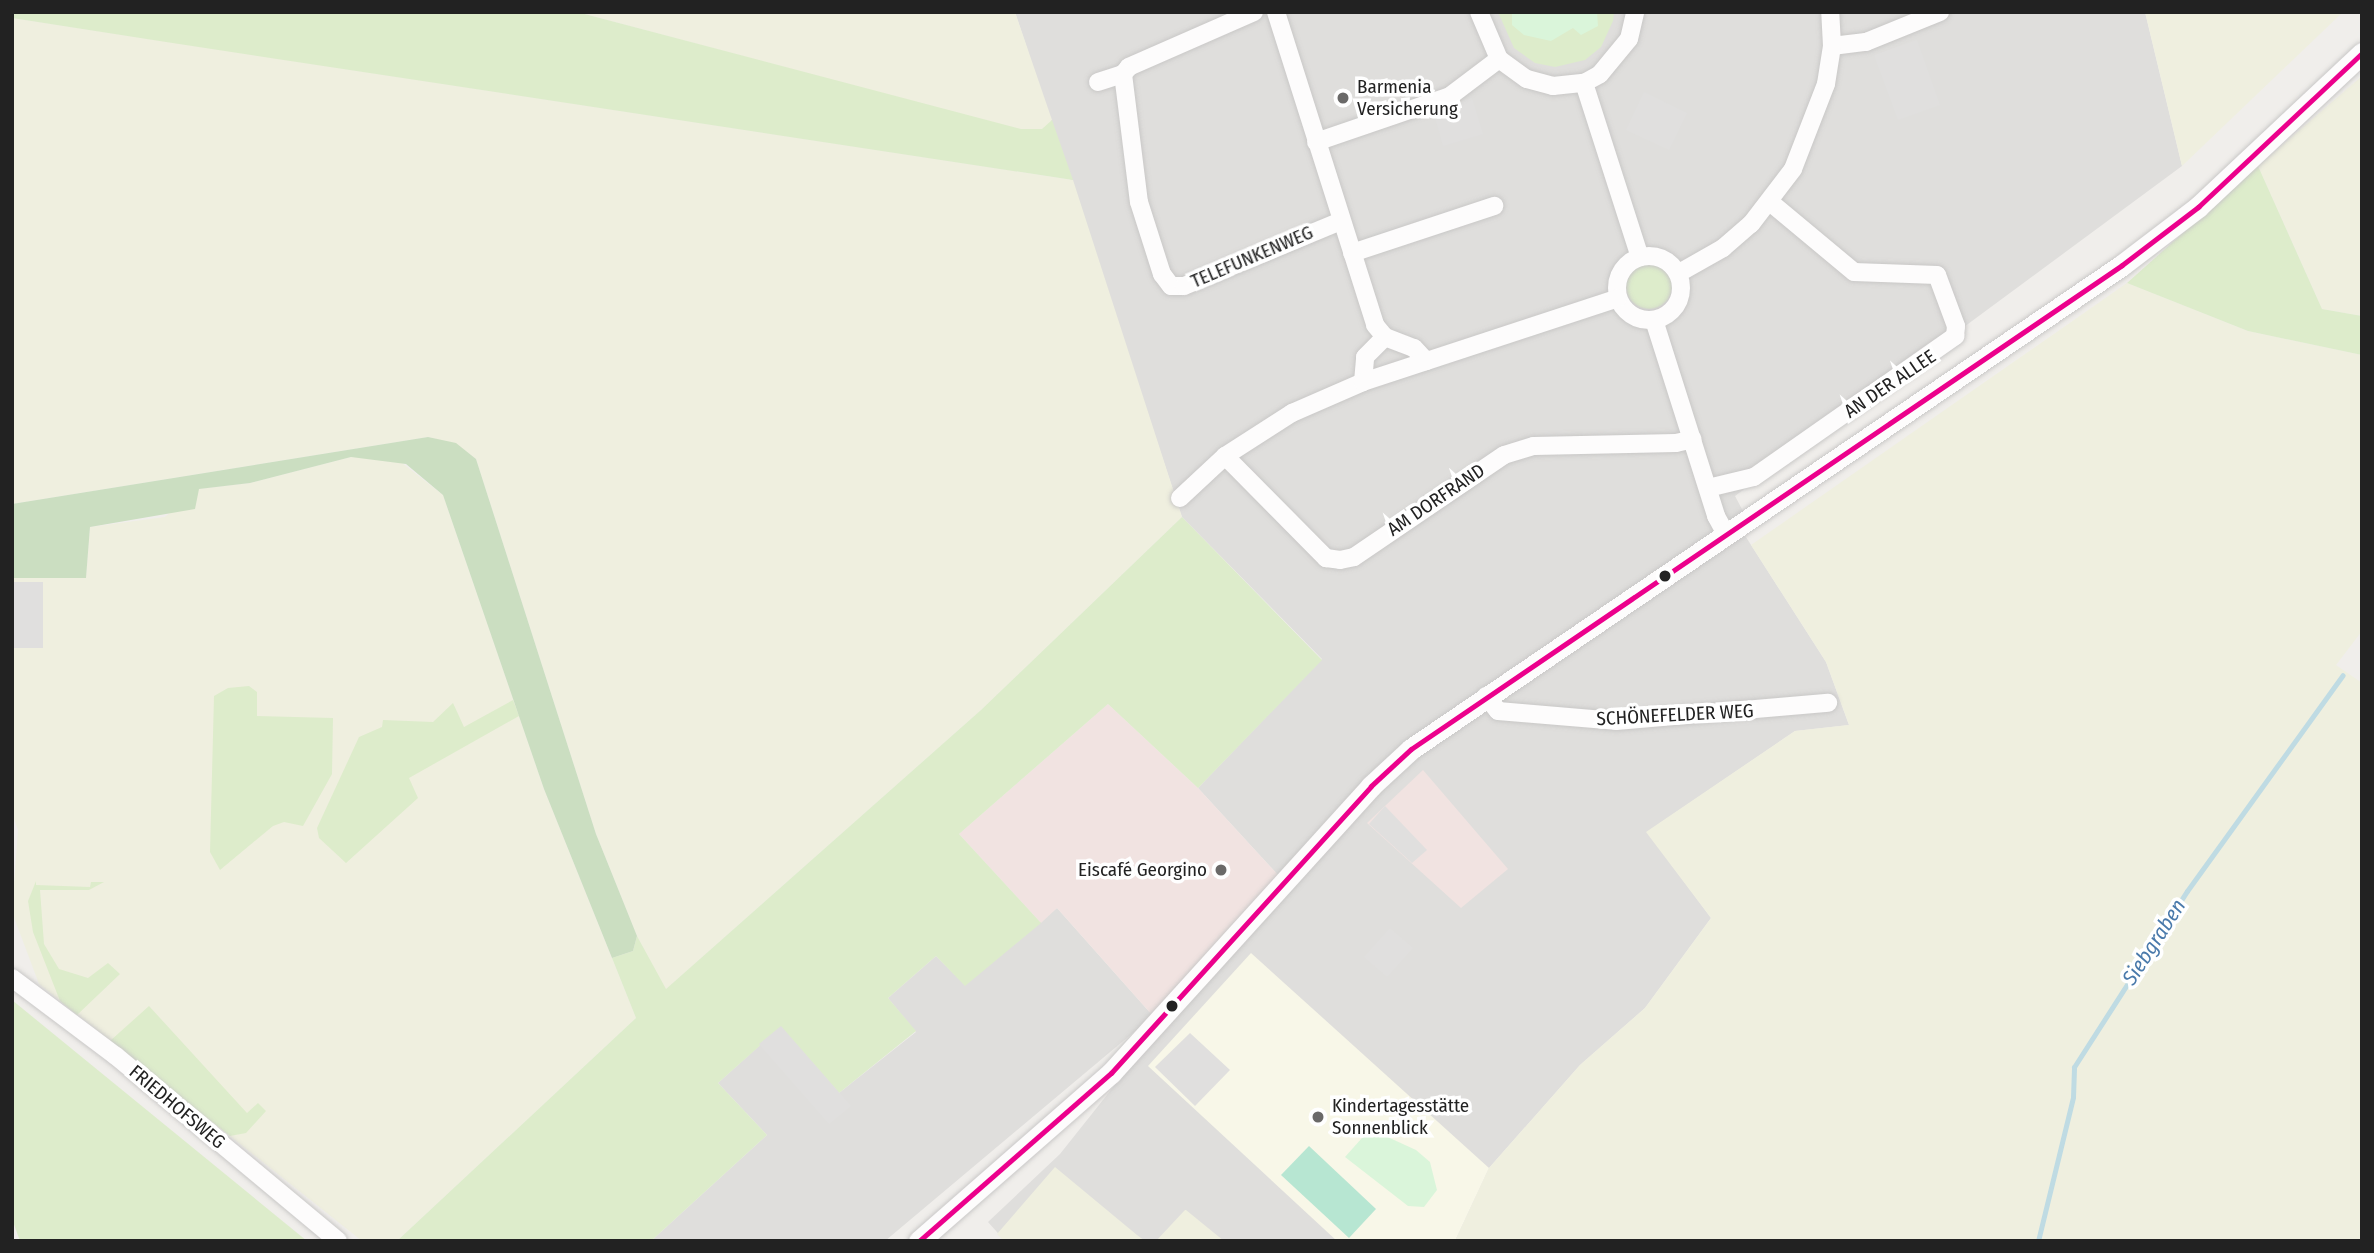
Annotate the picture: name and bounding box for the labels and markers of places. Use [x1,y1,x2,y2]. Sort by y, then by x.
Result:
place label: Barmenia Versicherung [1357,76,1458,120]
marker: Barmenia Versicherung [1335,90,1351,106]
unlabelled marker [1658,569,1672,583]
place label: Eiscafé Georgino [1078,859,1207,881]
marker: Eiscafé Georgino [1213,862,1229,878]
unlabelled marker [1165,999,1179,1013]
place label: Kindertagesstätte Sonnenblick [1332,1095,1469,1139]
marker: Kindertagesstätte Sonnenblick [1310,1109,1326,1125]

